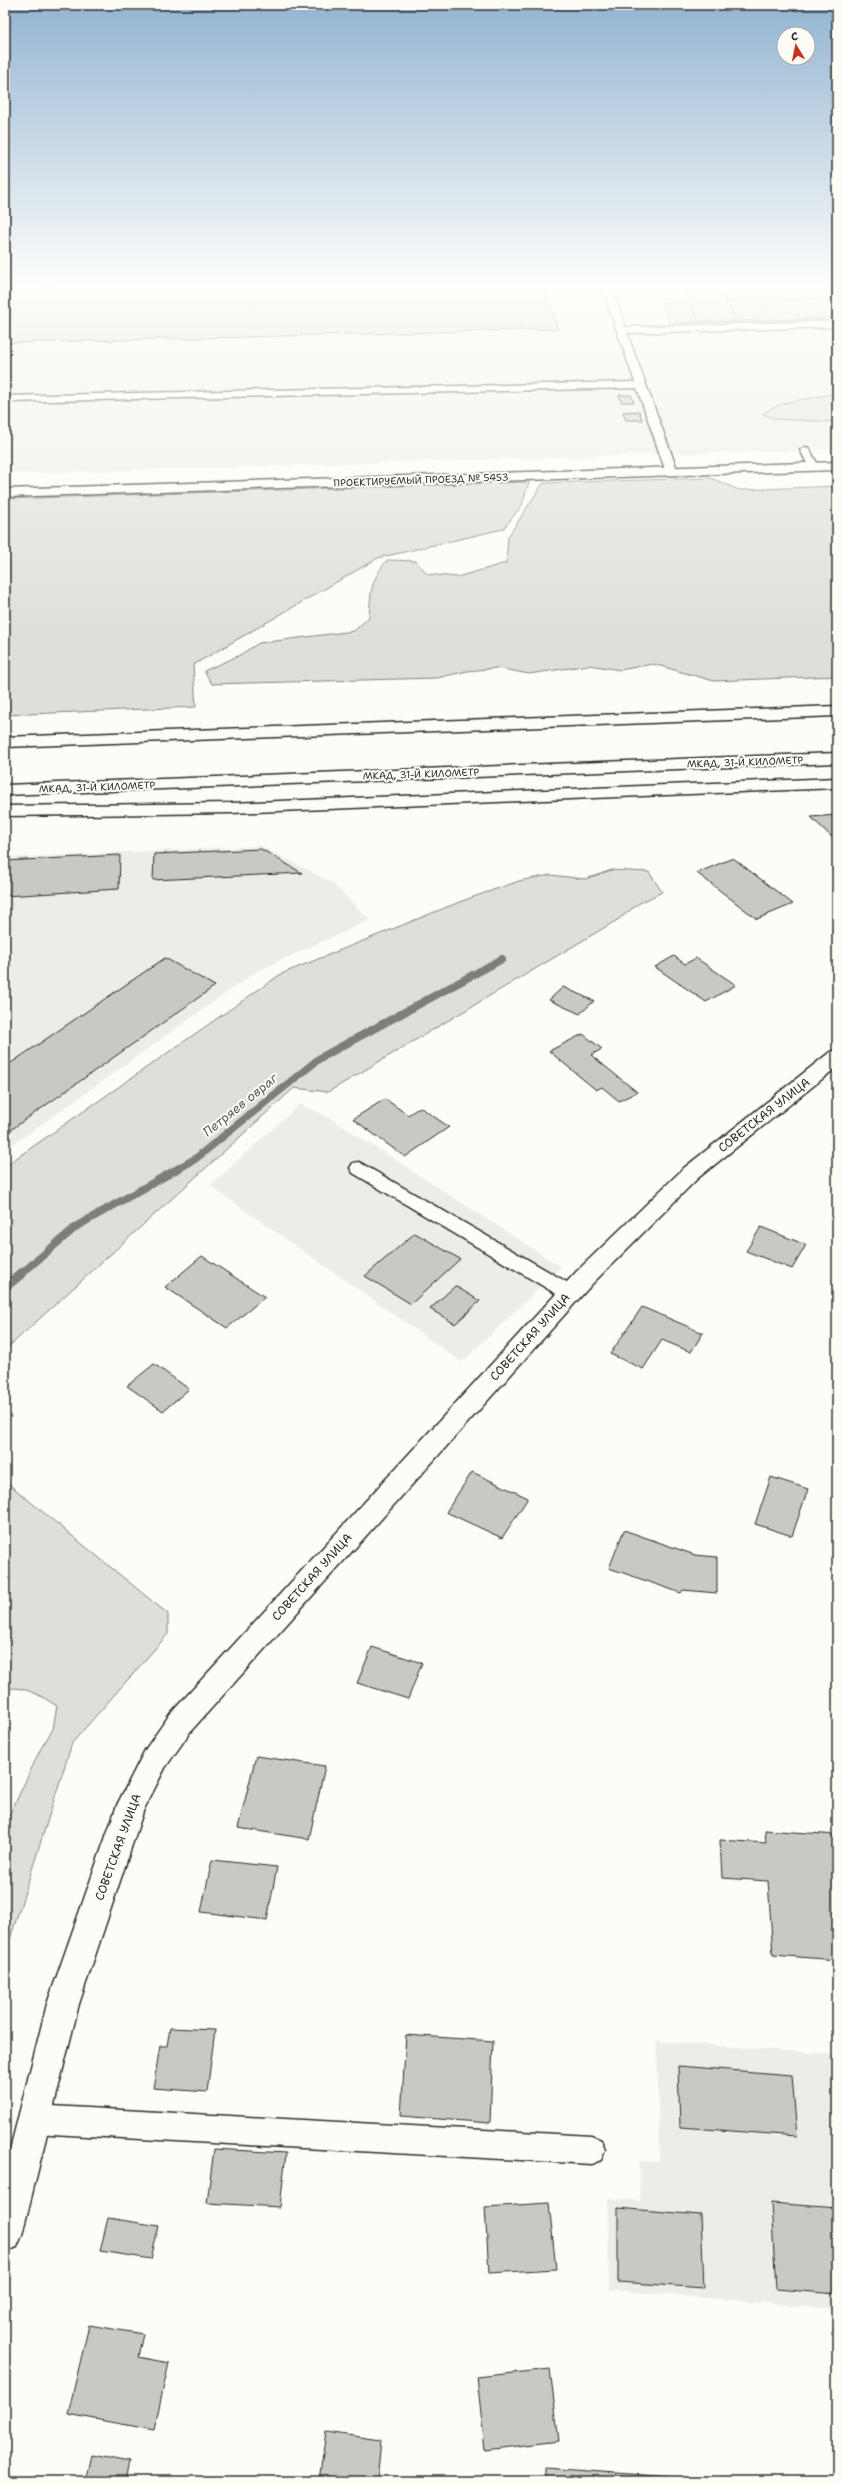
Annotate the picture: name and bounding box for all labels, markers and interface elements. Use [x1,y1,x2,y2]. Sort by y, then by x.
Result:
north arrow [776,26,816,66]
text: С [790,29,799,45]
street label: ПРОЕКТИРУЕМЫЙ ПРОЕЗД № 5453 [333,470,509,490]
street label: МКАД, 31-Й КИЛОМЕТР [687,753,804,771]
street label: МКАД, 31-Й КИЛОМЕТР [363,765,480,783]
street label: МКАД, 31-Й КИЛОМЕТР [39,778,156,796]
water label: Петряев овраг [199,1069,282,1140]
street label: СОВЕТСКАЯ УЛИЦА [715,1074,813,1156]
street label: СОВЕТСКАЯ УЛИЦА [486,1290,574,1384]
street label: СОВЕТСКАЯ УЛИЦА [268,1530,356,1624]
street label: СОВЕТСКАЯ УЛИЦА [91,1791,145,1903]

